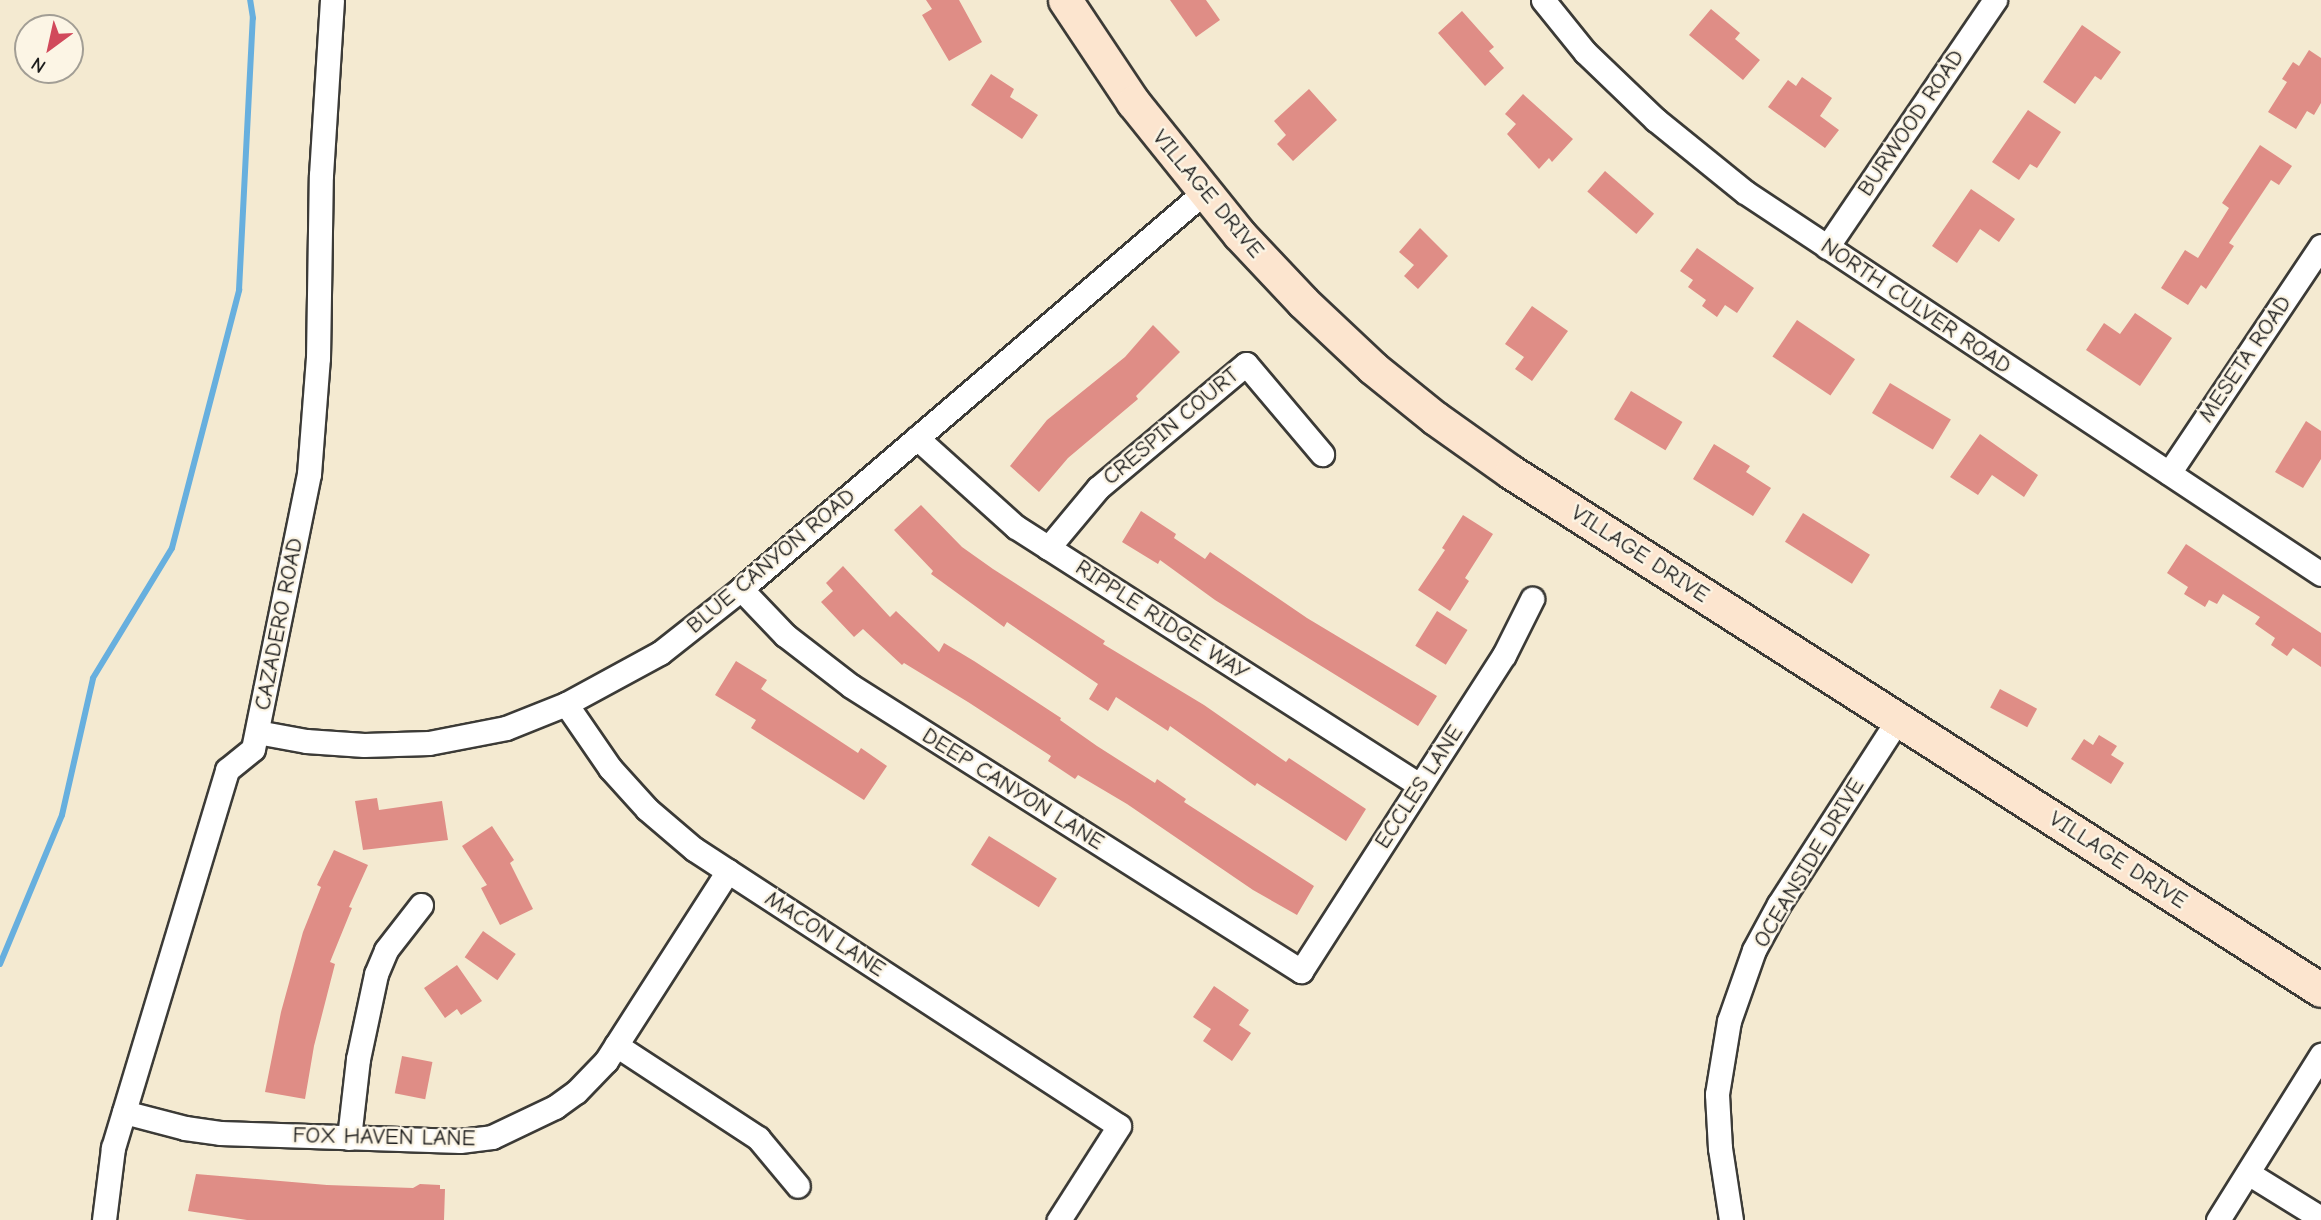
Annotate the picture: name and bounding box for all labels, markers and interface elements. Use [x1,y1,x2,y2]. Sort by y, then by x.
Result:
north arrow [14,14,84,84]
street label: BURWOOD ROAD [1852,44,1970,202]
text: N [27,52,50,78]
street label: VILLAGE DRIVE [1146,124,1270,264]
street label: NORTH CULVER ROAD [1816,232,2016,380]
street label: MESETA ROAD [2192,290,2298,428]
street label: CRESPIN COURT [1097,361,1245,491]
street label: BLUE CANYON ROAD [681,482,861,640]
street label: VILLAGE DRIVE [1566,499,1714,609]
street label: CAZADERO ROAD [249,535,309,713]
street label: RIPPLE RIDGE WAY [1070,554,1254,686]
street label: ECCLES LANE [1369,720,1469,854]
street label: DEEP CANYON LANE [917,722,1109,856]
street label: OCEANSIDE DRIVE [1748,773,1870,953]
street label: VILLAGE DRIVE [2044,805,2192,915]
street label: MACON LANE [760,885,890,983]
street label: FOX HAVEN LANE [292,1122,476,1152]

